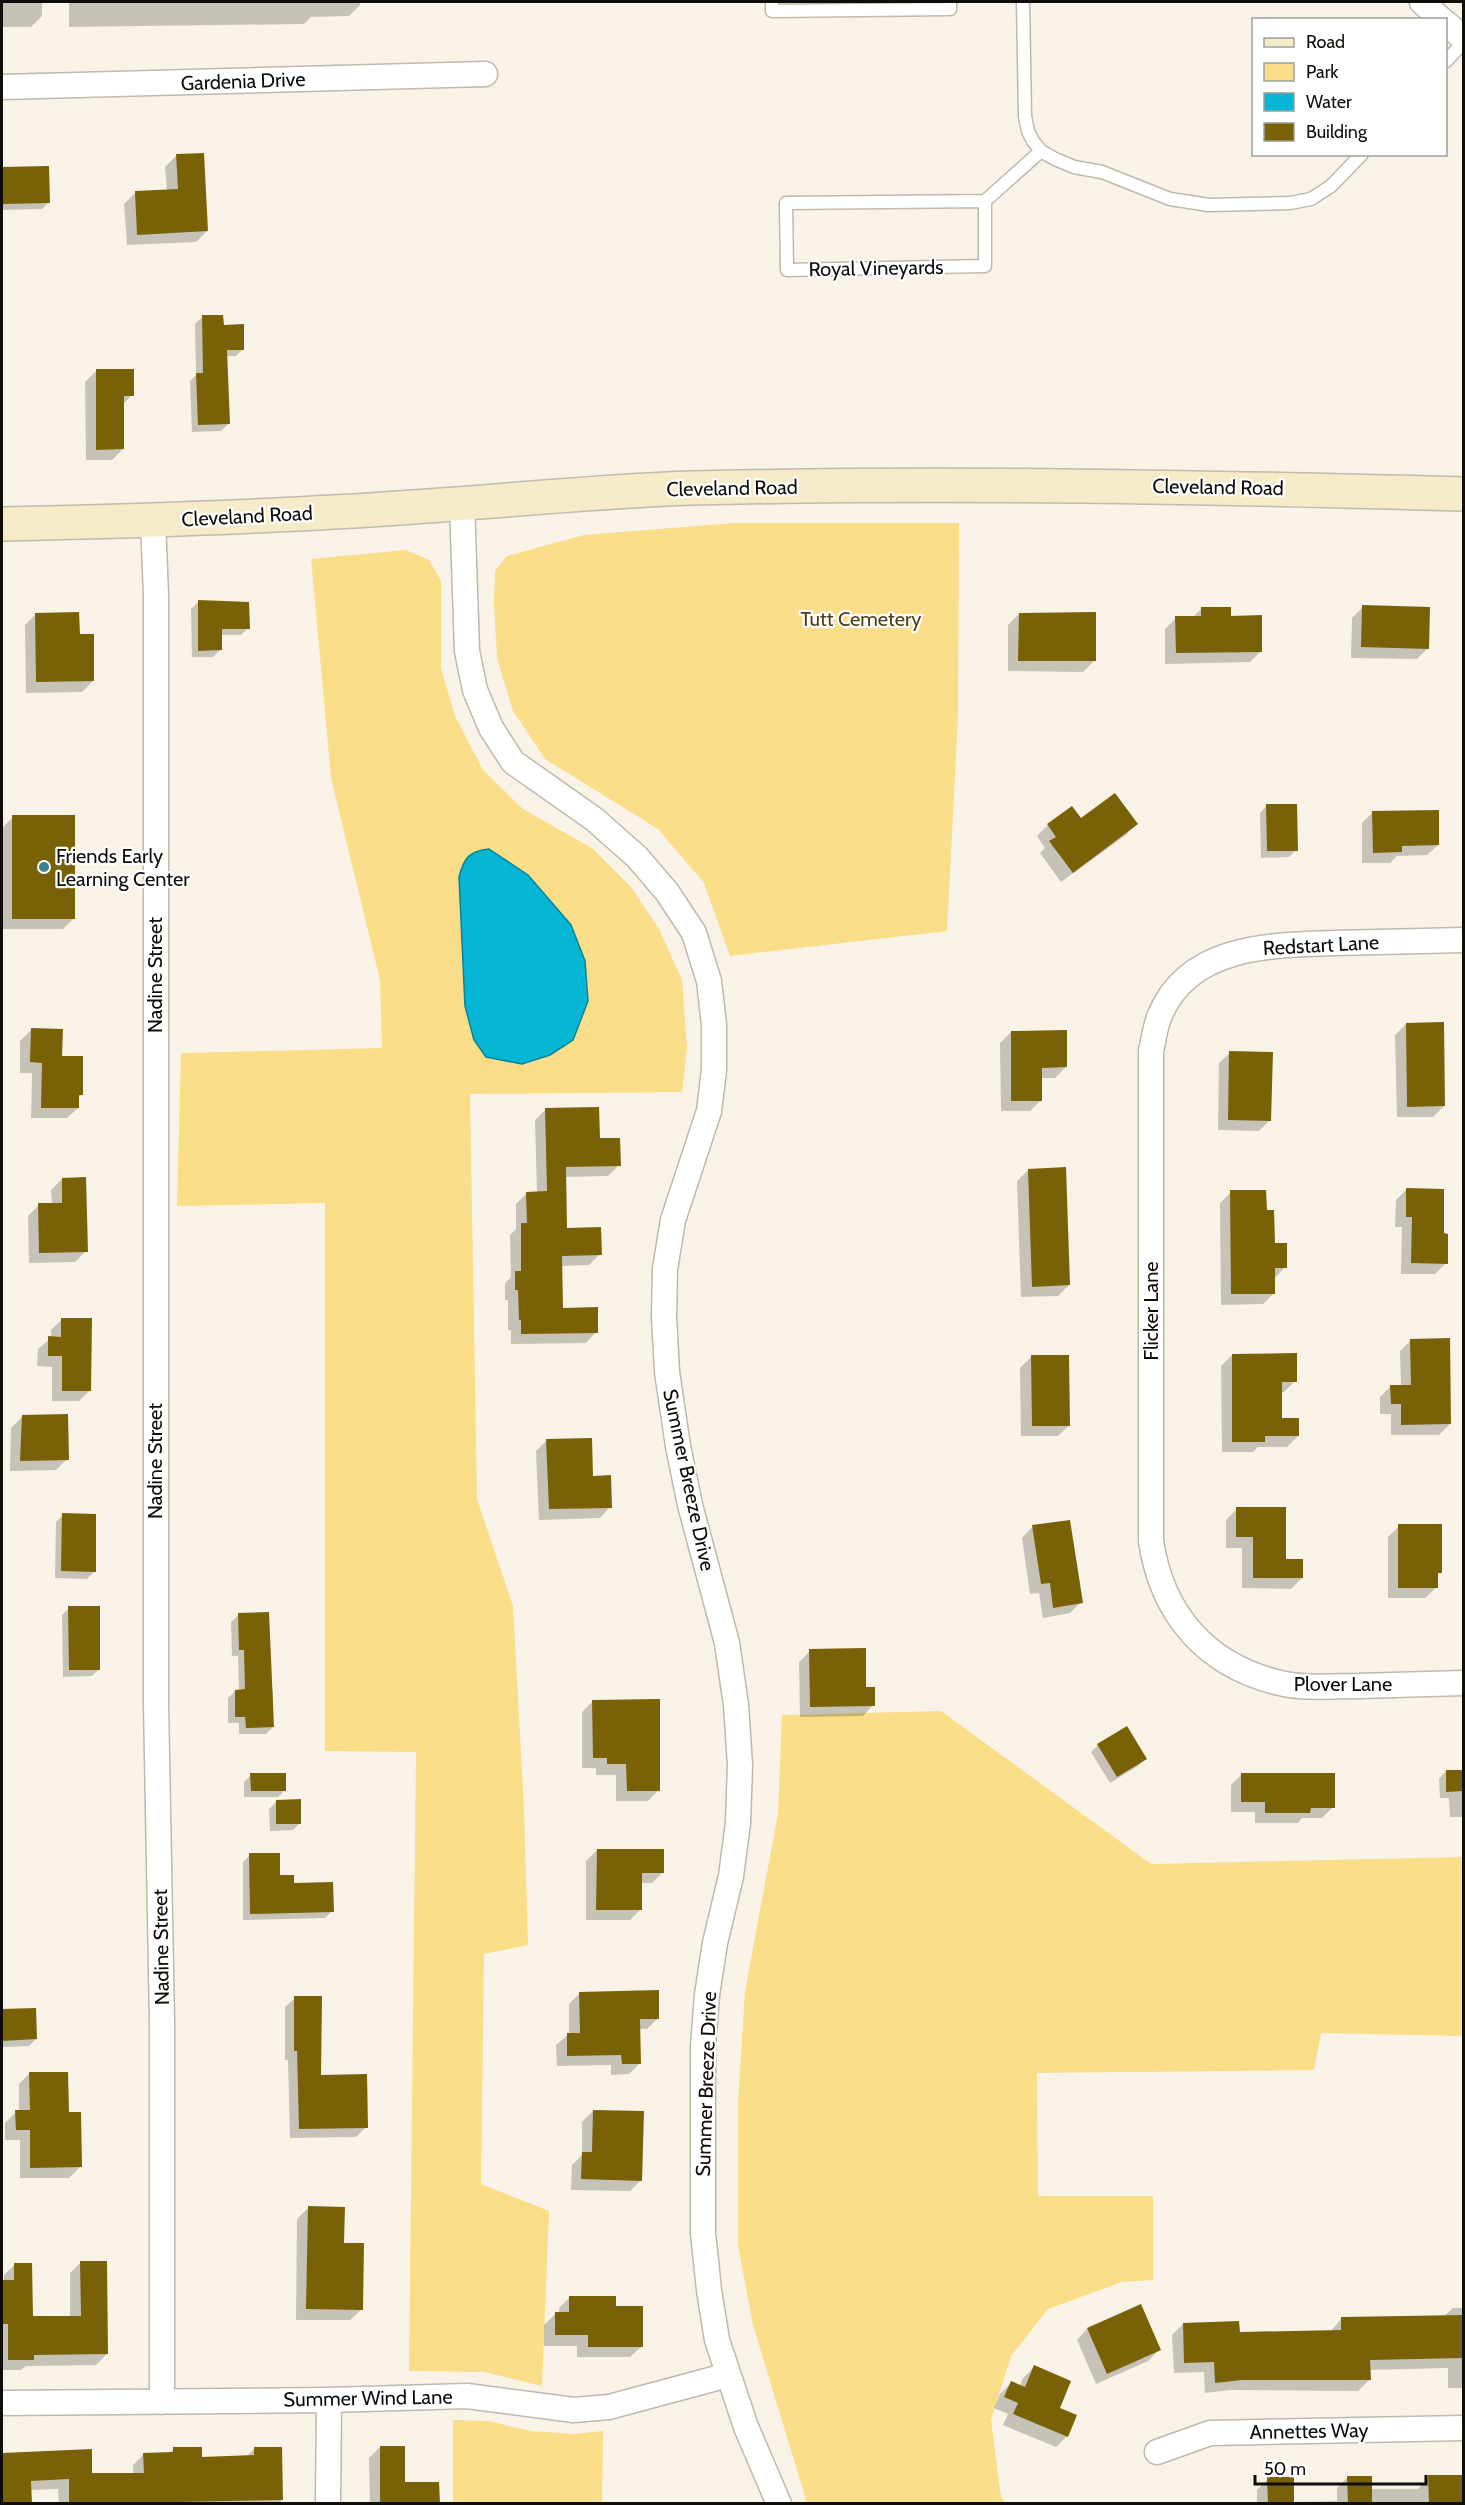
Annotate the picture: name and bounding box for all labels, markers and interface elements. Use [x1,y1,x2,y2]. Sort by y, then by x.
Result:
legend [1252,18,1447,156]
text: Road [1306,31,1345,53]
text: Park [1306,61,1339,83]
street label: Gardenia Drive [180,67,306,95]
text: Water [1306,91,1352,113]
text: Building [1306,121,1368,143]
street label: Royal Vineyards [808,255,944,281]
street label: Cleveland Road [1152,474,1284,500]
street label: Cleveland Road [666,475,798,501]
street label: Cleveland Road [181,501,313,531]
park label: Tutt Cemetery [801,607,921,631]
place label: Friends Early Learning Center [56,844,190,891]
marker: Friends Early Learning Center [37,860,51,874]
street label: Nadine Street [143,917,167,1033]
street label: Redstart Lane [1262,930,1380,960]
street label: Flicker Lane [1139,1261,1163,1361]
street label: Summer Breeze Drive [658,1387,720,1573]
street label: Nadine Street [143,1403,167,1519]
street label: Plover Lane [1294,1672,1392,1696]
street label: Nadine Street [148,1888,174,2005]
street label: Summer Breeze Drive [691,1991,721,2177]
street label: Summer Wind Lane [283,2385,453,2411]
street label: Annettes Way [1249,2418,1369,2444]
scale bar [1255,2448,1426,2486]
text: 50 m [1264,2458,1306,2480]

